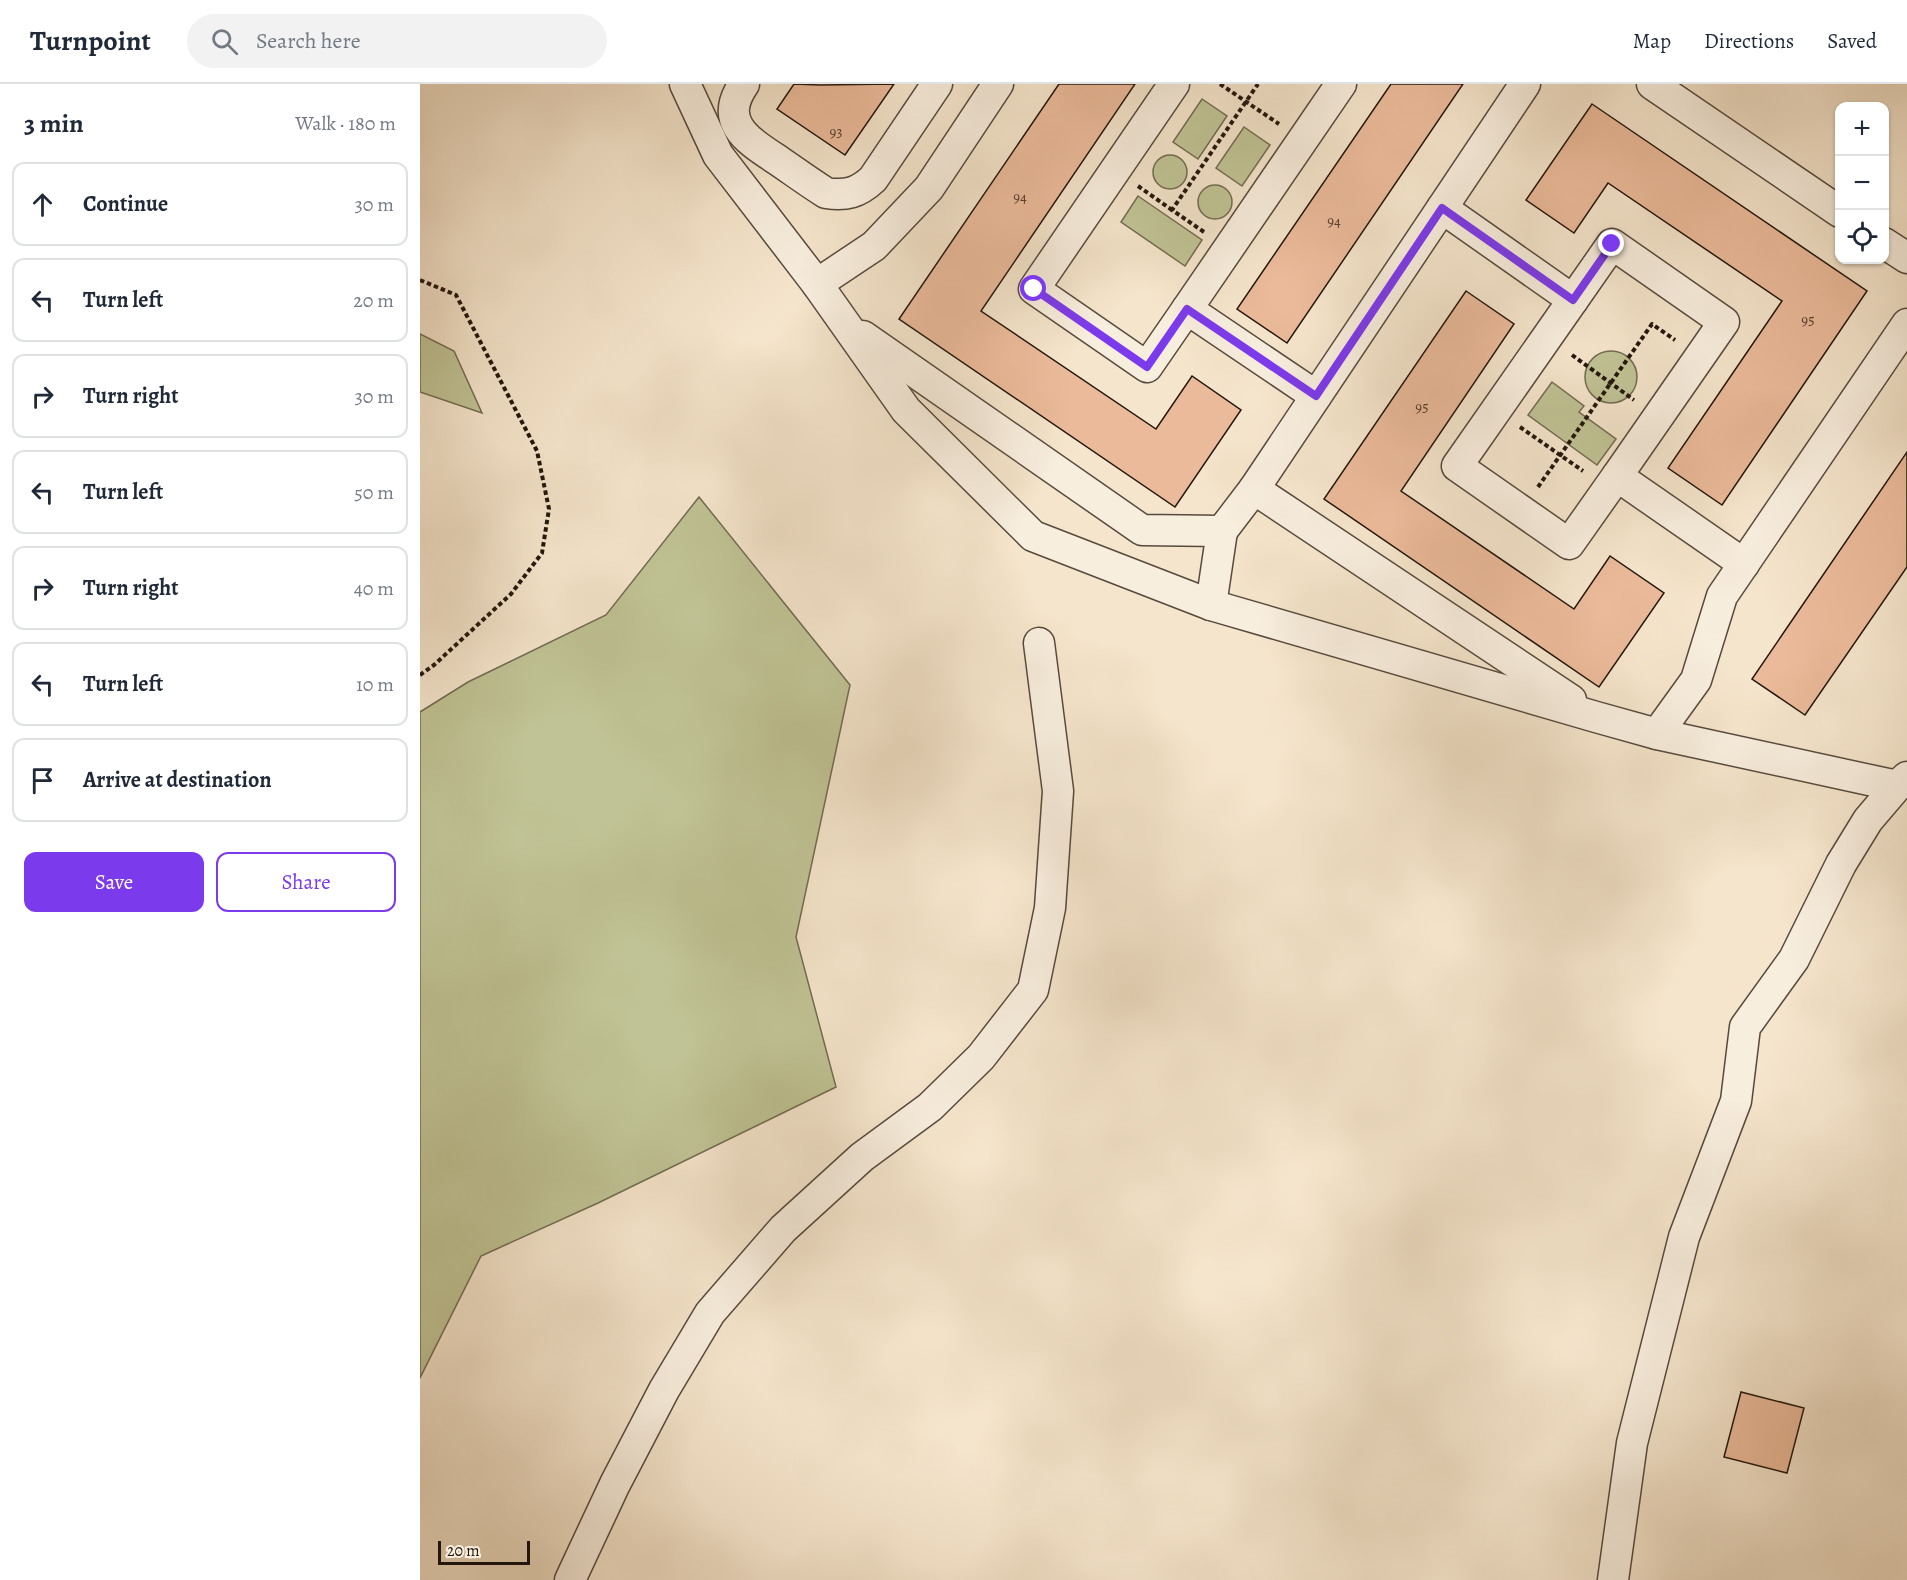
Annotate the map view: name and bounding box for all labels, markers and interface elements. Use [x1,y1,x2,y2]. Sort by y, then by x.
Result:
search box [187,14,607,68]
text: Turnpoint [30,22,151,60]
icon: search [208,25,241,58]
text: Search here [256,26,361,56]
text: Map [1633,27,1671,55]
text: Directions [1704,27,1794,55]
text: Saved [1827,27,1877,55]
map controls [1835,102,1889,264]
button: + [1835,102,1889,156]
text: 3 min [24,106,84,141]
text: Walk · 180 m [295,110,396,137]
house number: 93 [829,122,843,142]
button: − [1835,156,1889,210]
house number: 94 [1013,187,1027,207]
icon: ahead [26,188,59,221]
text: Continue [83,189,168,219]
text: 30 m [354,191,394,218]
button: locate [1835,210,1889,264]
house number: 94 [1327,211,1341,231]
route end [1598,230,1624,256]
route start [1020,275,1046,301]
icon: left [26,284,59,317]
text: Turn left [83,285,163,315]
text: 20 m [353,287,394,314]
house number: 95 [1801,310,1815,330]
icon: right [26,380,59,413]
text: Turn right [83,381,179,411]
text: 30 m [354,383,394,410]
house number: 95 [1415,397,1429,417]
icon: left [26,476,59,509]
text: Turn left [83,477,163,507]
text: 50 m [354,479,394,506]
icon: right [26,572,59,605]
text: Turn right [83,573,179,603]
text: 40 m [354,575,394,602]
icon: left [26,668,59,701]
text: Turn left [83,669,163,699]
text: 10 m [356,671,394,698]
icon: arrive [26,764,59,797]
text: Arrive at destination [83,765,272,795]
button: Save [24,852,204,912]
button: Share [216,852,396,912]
scale bar [438,1538,530,1566]
text: 20 m [447,1540,480,1562]

